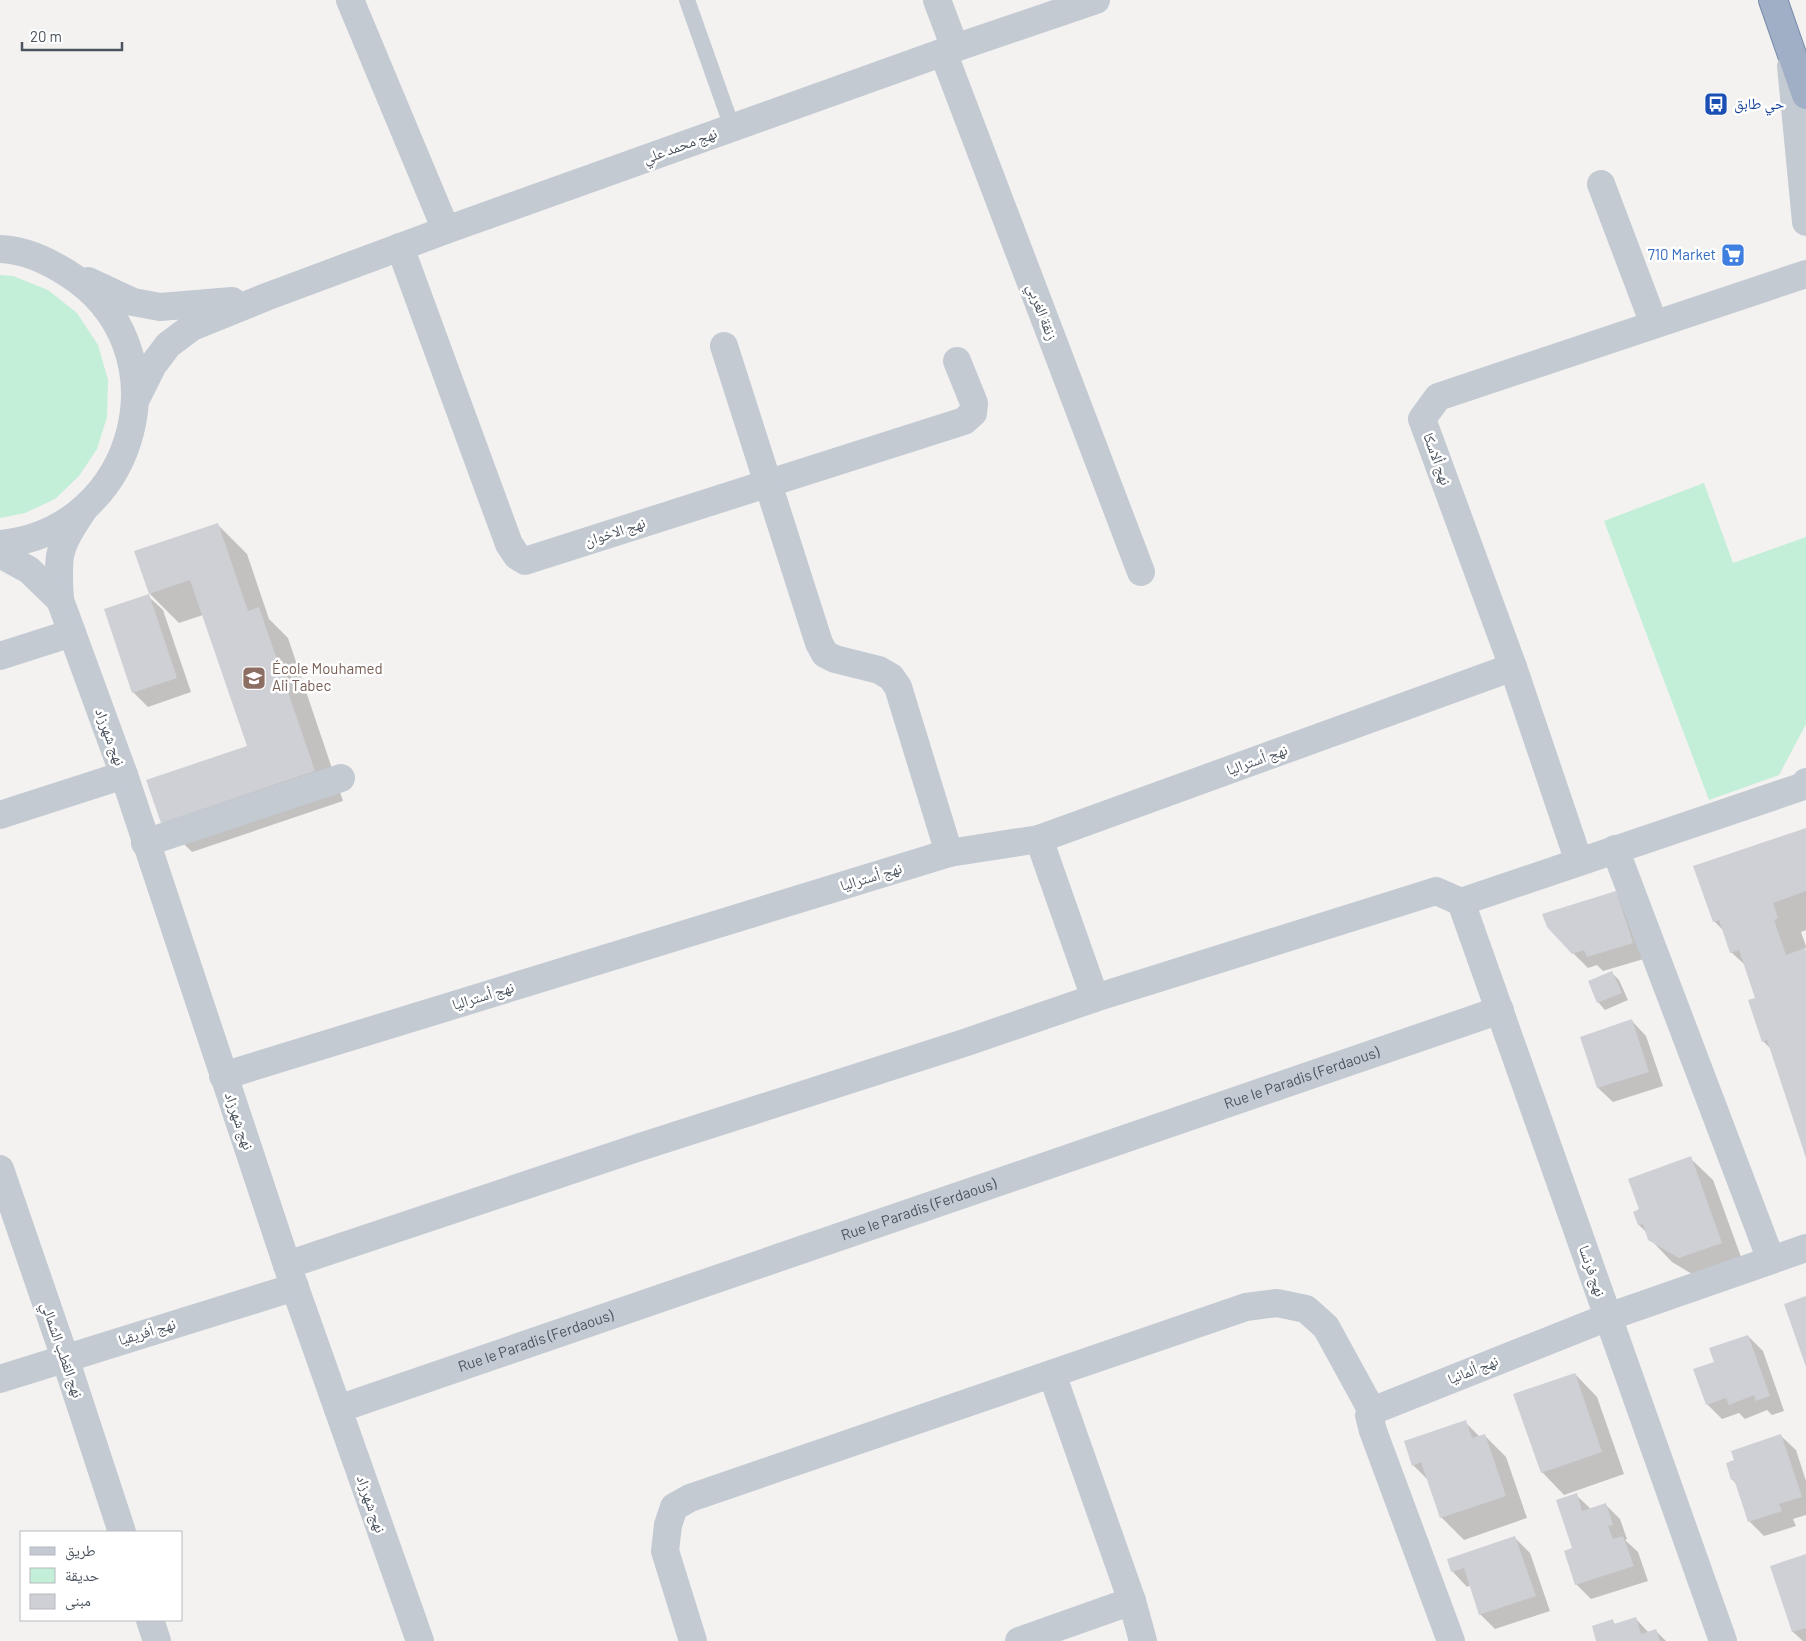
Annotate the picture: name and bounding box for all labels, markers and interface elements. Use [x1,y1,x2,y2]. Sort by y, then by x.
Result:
scale bar [22,20,122,52]
text: 20 m [30,27,62,45]
bus stop icon: حي طابق [1703,91,1729,117]
place label: حي طابق [1734,94,1785,116]
street label: نهج محمد علي [640,123,720,170]
supermarket icon: 710 Market [1720,242,1746,268]
place label: 710 Market [1648,245,1716,263]
street label: زنقة الغربي [1020,281,1062,344]
street label: نهج ألاسكا [1418,430,1456,488]
street label: نهج الاخوان [582,513,648,551]
place label: École Mouhamed Ali Tabec [272,659,383,694]
school or university icon: École Mouhamed Ali Tabec [241,665,267,691]
street label: نهج شهرزاد [90,705,130,769]
street label: نهج أستراليا [1224,740,1290,780]
street label: نهج أستراليا [838,858,904,896]
street label: نهج أستراليا [450,977,516,1015]
street label: Rue le Paradis (Ferdaous) [1221,1042,1382,1112]
street label: نهج شهرزاد [220,1089,258,1153]
street label: Rue le Paradis (Ferdaous) [838,1174,999,1244]
street label: نهج فرنسا [1574,1243,1610,1299]
street label: نهج القطب الشمالي [35,1299,88,1401]
street label: Rue le Paradis (Ferdaous) [455,1305,615,1375]
street label: نهج أفريقيا [116,1314,178,1350]
street label: نهج ألمانيا [1445,1351,1501,1389]
street label: نهج شهرزاد [352,1472,390,1536]
legend [20,1531,182,1621]
text: طريق [65,1541,96,1561]
text: حديقة [65,1566,100,1584]
text: مبنى [65,1591,91,1611]

